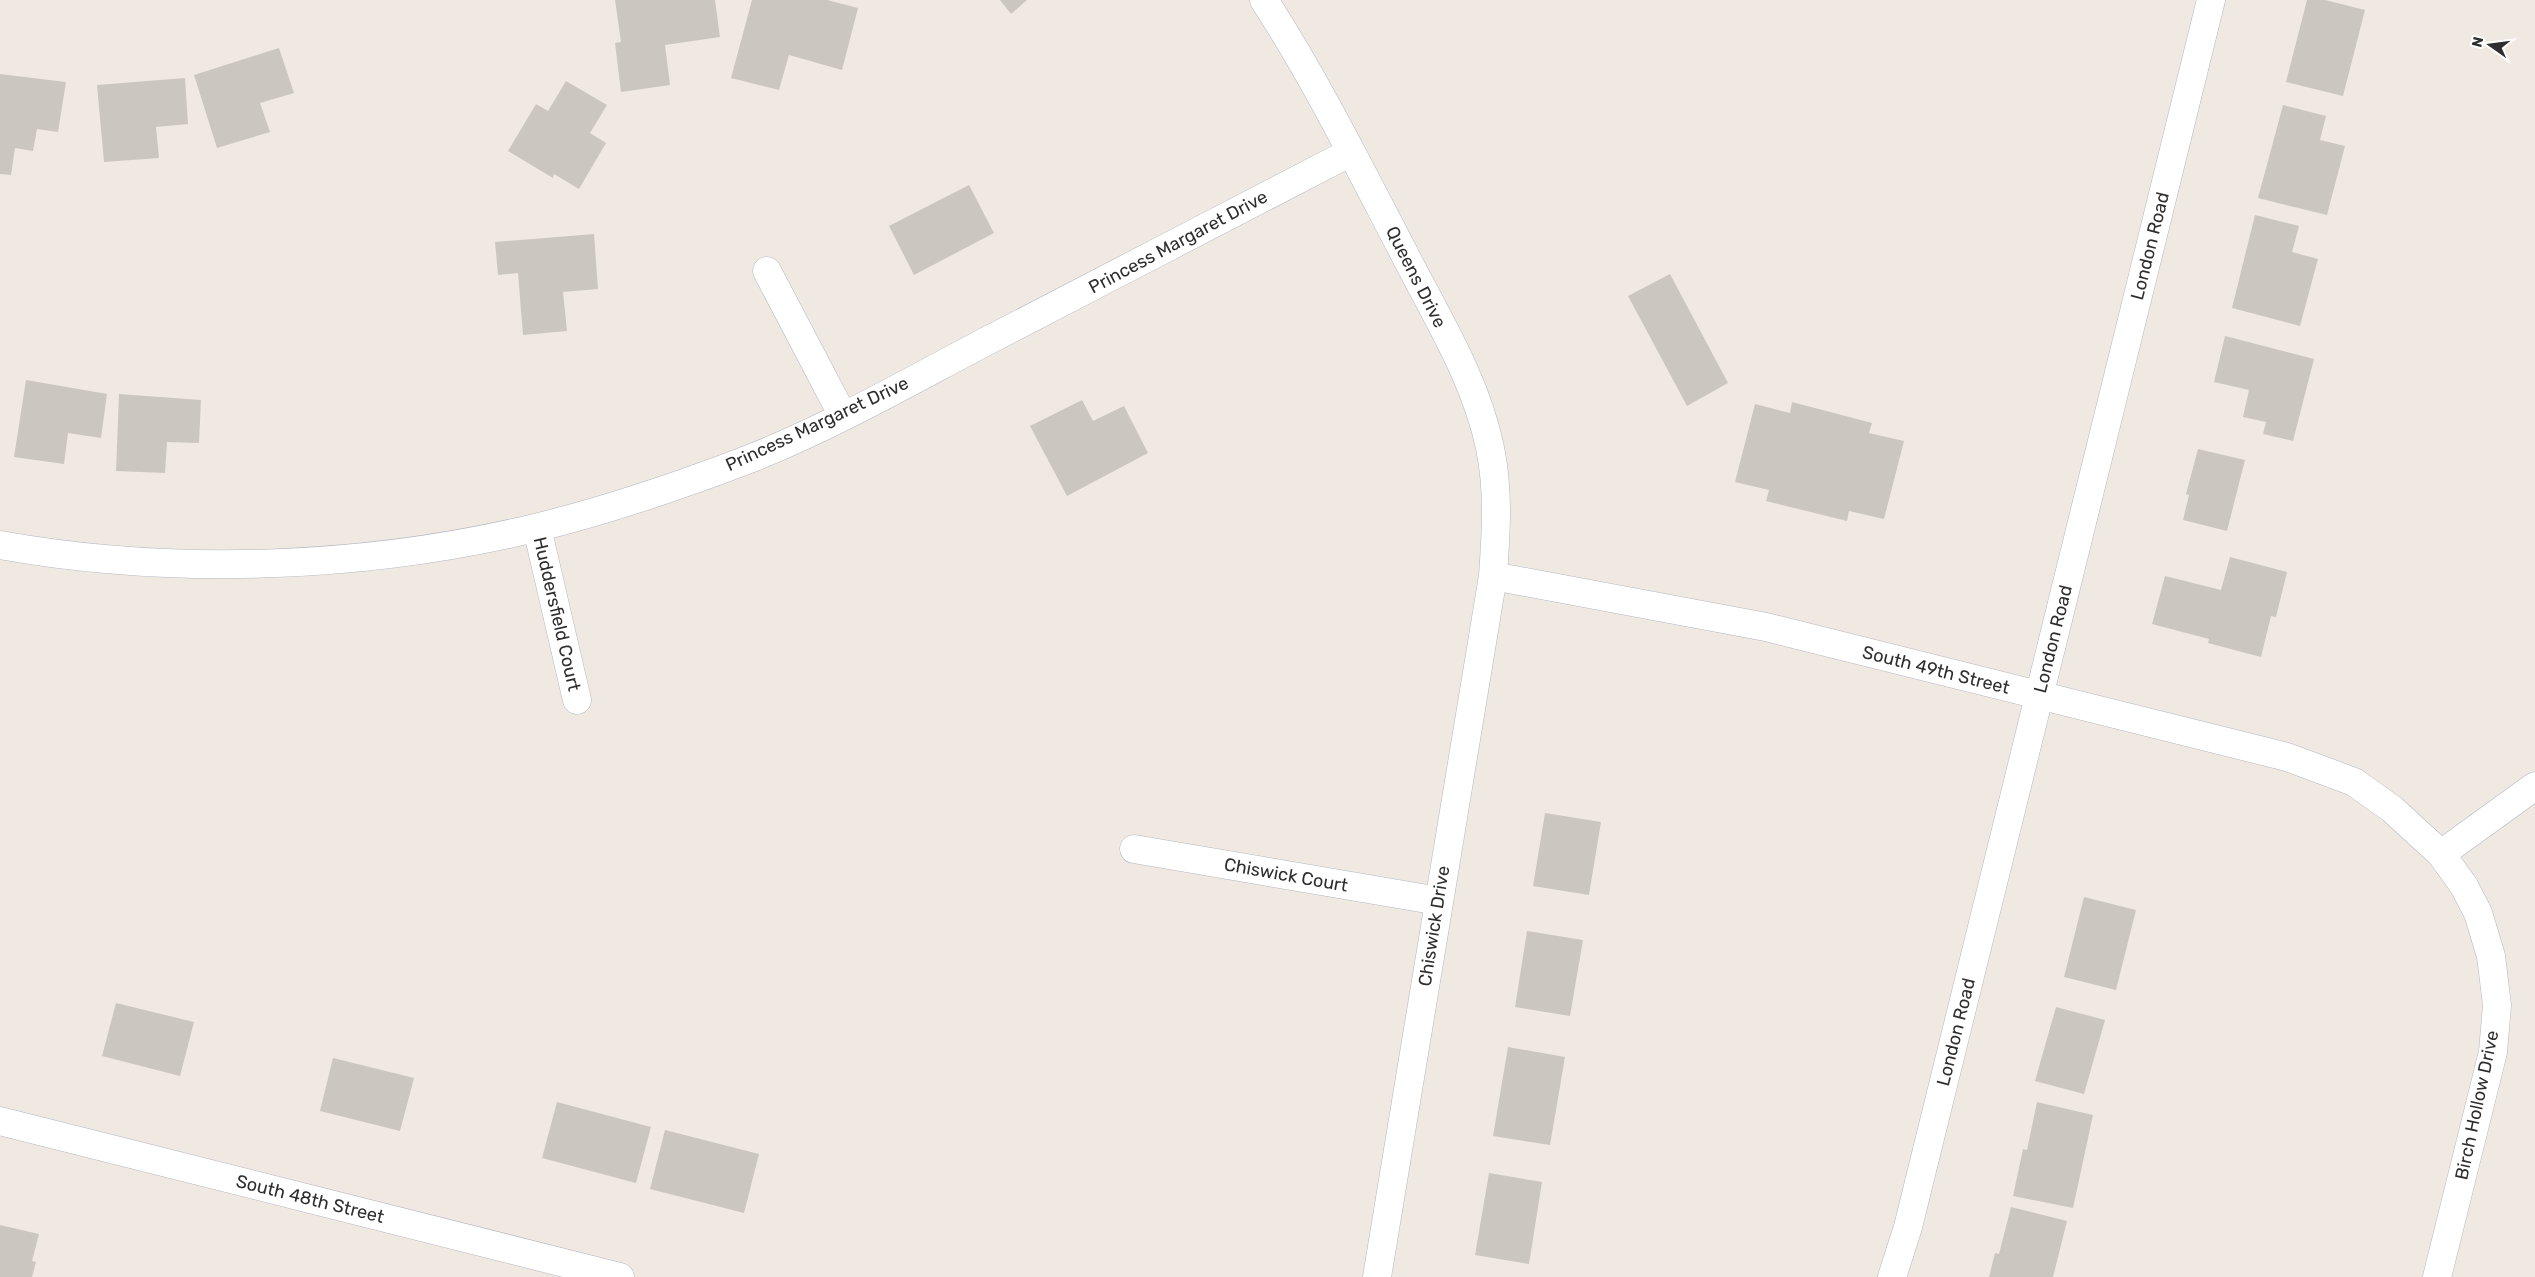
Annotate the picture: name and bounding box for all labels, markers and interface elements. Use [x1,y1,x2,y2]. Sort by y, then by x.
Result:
north arrow [2465,20,2515,70]
text: N [2468,35,2487,49]
street label: Princess Margaret Drive [1085,185,1271,299]
street label: London Road [2126,190,2174,302]
street label: Queens Drive [1381,223,1451,331]
street label: Princess Margaret Drive [722,372,912,476]
street label: Huddersfield Court [529,535,585,693]
street label: London Road [2029,583,2077,695]
street label: South 49th Street [1860,641,2012,699]
street label: Chiswick Court [1222,853,1350,897]
street label: Chiswick Drive [1414,864,1454,988]
street label: London Road [1932,976,1980,1088]
street label: Birch Hollow Drive [2450,1028,2504,1182]
street label: South 48th Street [234,1170,386,1228]

